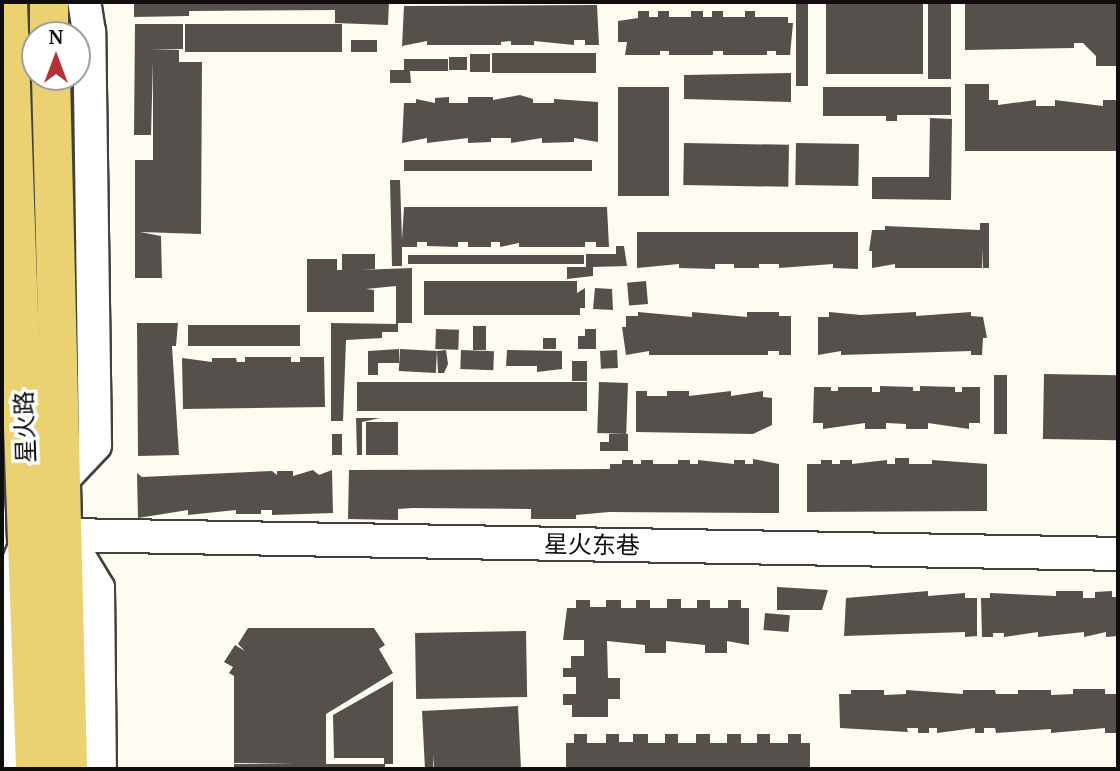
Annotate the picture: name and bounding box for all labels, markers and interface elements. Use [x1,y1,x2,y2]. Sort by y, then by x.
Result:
north arrow [21,21,91,91]
text: N [49,24,63,50]
street label: 星火路 [8,391,40,463]
street label: 星火东巷 [544,529,640,559]

